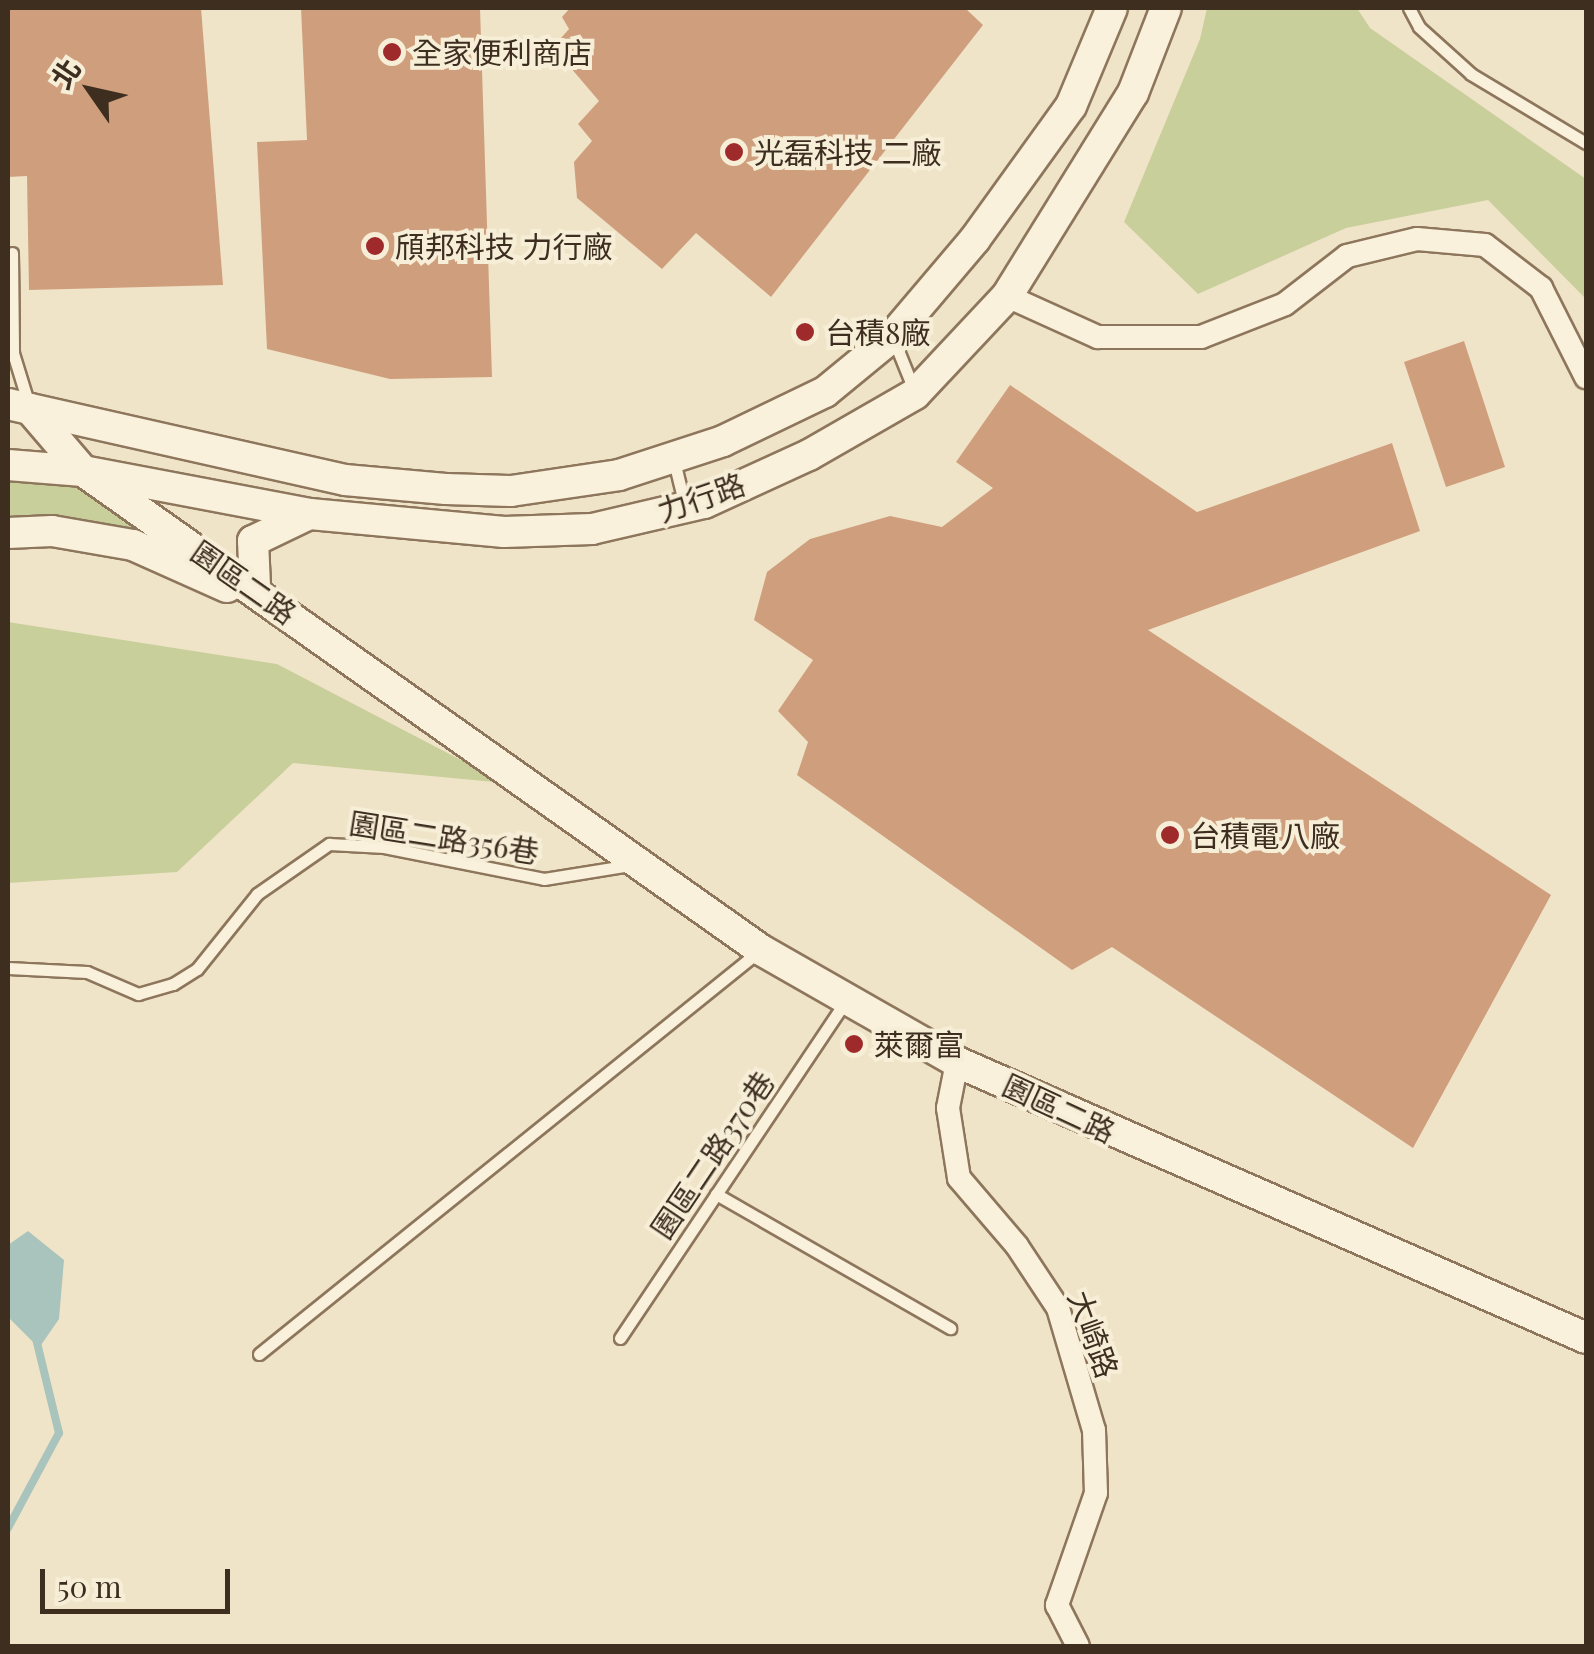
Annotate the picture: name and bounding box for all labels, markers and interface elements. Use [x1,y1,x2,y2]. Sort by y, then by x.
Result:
place label: 全家便利商店 [412,34,592,70]
north arrow [40,40,140,140]
marker: 全家便利商店 [381,41,403,63]
text: 北 [42,51,88,95]
place label: 光磊科技 二廠 [754,134,941,170]
marker: 光磊科技 二廠 [723,141,745,163]
place label: 頎邦科技 力行廠 [395,228,612,264]
marker: 頎邦科技 力行廠 [364,235,386,257]
place label: 台積8廠 [825,314,931,350]
marker: 台積8廠 [794,321,816,343]
street label: 力行路 [653,465,749,529]
street label: 園區二路 [185,533,303,631]
street label: 園區二路356巷 [347,804,541,870]
place label: 台積電八廠 [1190,817,1340,853]
marker: 台積電八廠 [1159,824,1181,846]
place label: 萊爾富 [874,1026,964,1062]
marker: 萊爾富 [843,1033,865,1055]
street label: 園區二路370巷 [643,1065,781,1245]
street label: 園區二路 [997,1066,1121,1150]
street label: 大崎路 [1062,1286,1126,1382]
scale bar [45,1549,235,1611]
text: 50 m [57,1566,122,1606]

